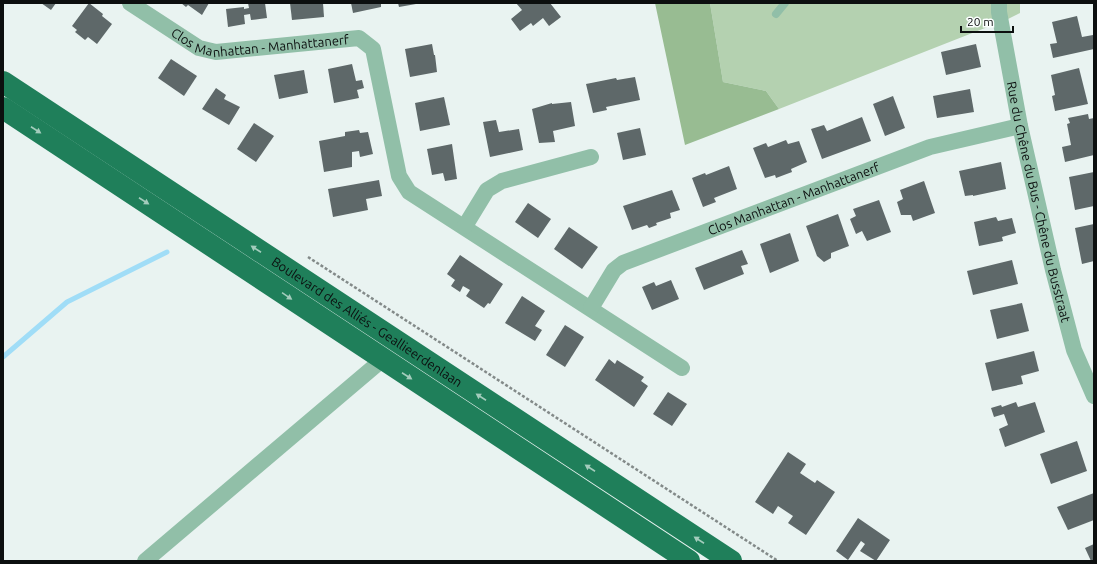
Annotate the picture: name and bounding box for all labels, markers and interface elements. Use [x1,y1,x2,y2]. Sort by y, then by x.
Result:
scale bar [961,8,1013,34]
text: 20 m [967,15,994,28]
street label: Clos Manhattan - Manhattanerf [169,25,349,59]
street label: Rue du Chêne du Bus - Chêne du Busstraat [1005,80,1073,324]
one-way arrow [30,126,41,133]
street label: Clos Manhattan - Manhattanerf [706,160,881,237]
one-way arrow [139,197,149,205]
one-way arrow [250,245,261,252]
street label: Boulevard des Alliés - Geallieerdenlaan [269,254,465,389]
one-way arrow [282,292,293,300]
one-way arrow [402,372,412,380]
one-way arrow [476,393,486,401]
one-way arrow [585,464,595,472]
one-way arrow [693,536,704,543]

